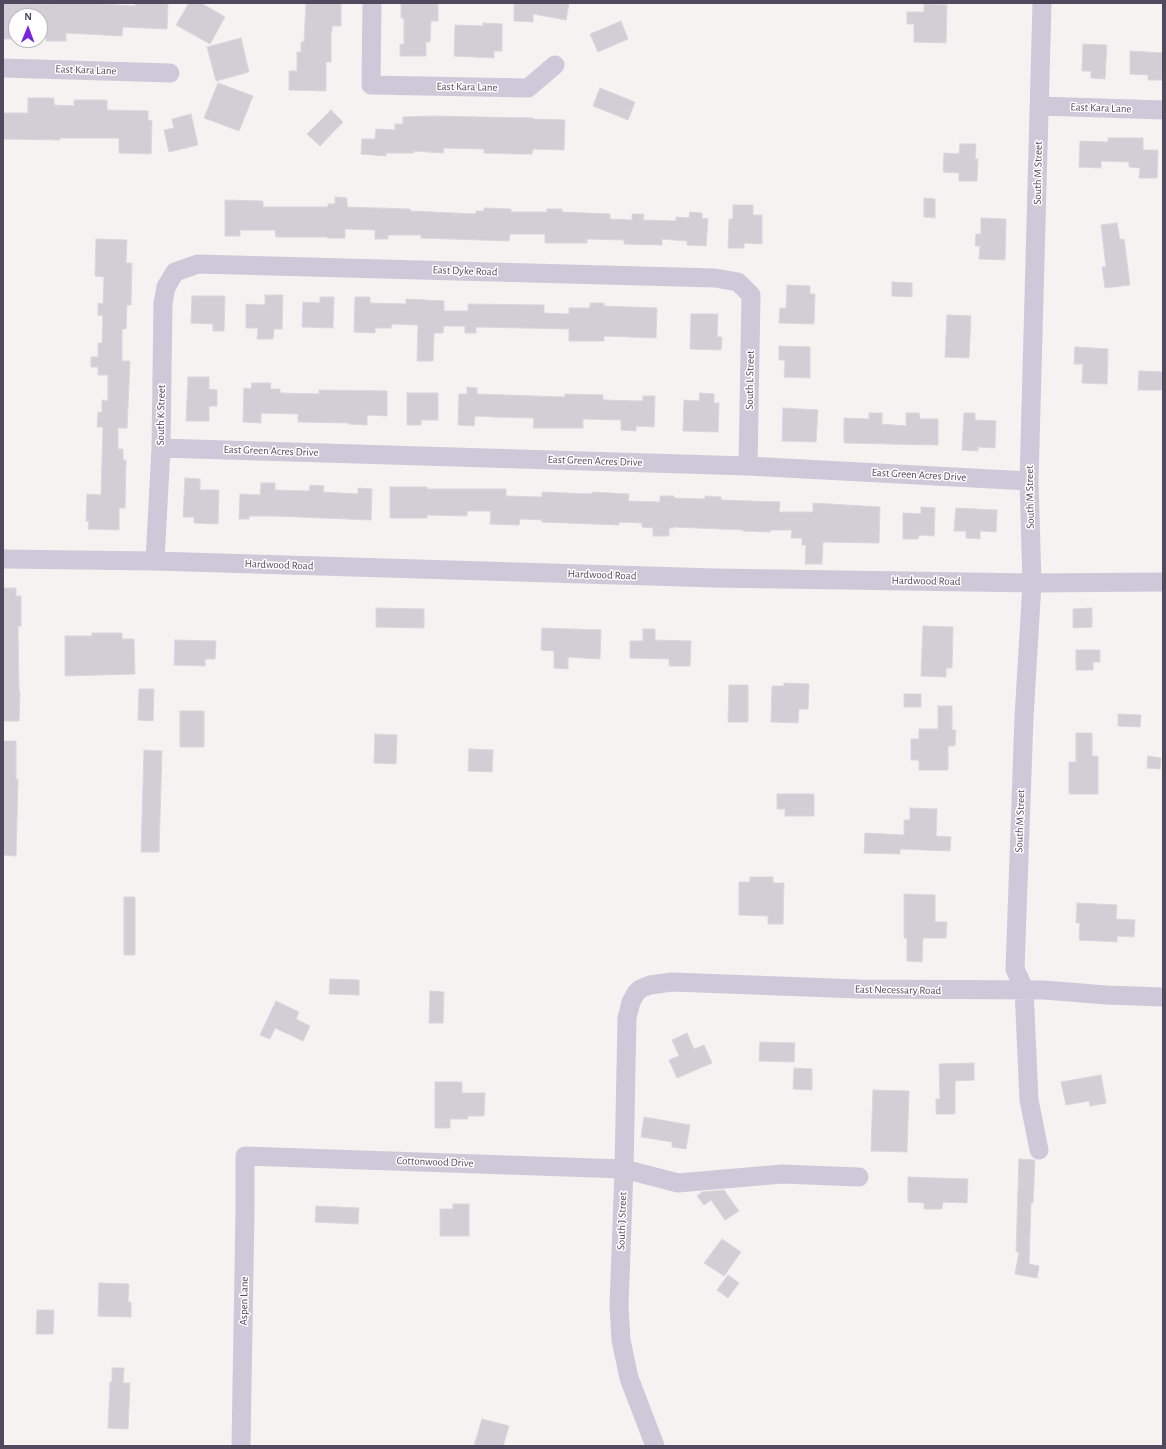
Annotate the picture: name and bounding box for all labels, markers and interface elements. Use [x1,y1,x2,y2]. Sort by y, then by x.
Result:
north arrow [8,8,48,48]
text: N [24,11,32,22]
street label: East Kara Lane [55,62,117,78]
street label: East Kara Lane [436,80,498,94]
street label: East Kara Lane [1070,100,1132,116]
street label: South M Street [1031,141,1045,205]
street label: East Dyke Road [432,263,498,279]
street label: South L Street [743,350,757,410]
street label: South K Street [154,385,168,445]
street label: East Green Acres Drive [223,443,319,459]
street label: East Green Acres Drive [547,453,643,469]
street label: South M Street [1023,465,1037,529]
street label: East Green Acres Drive [871,466,967,484]
street label: Hardwood Road [244,557,314,573]
street label: Hardwood Road [567,567,637,583]
street label: Hardwood Road [891,574,961,588]
street label: South M Street [1012,789,1028,853]
street label: East Necessary Road [855,983,941,997]
street label: Cottonwood Drive [396,1154,474,1170]
street label: South J Street [614,1192,630,1250]
street label: Aspen Lane [237,1276,251,1326]

